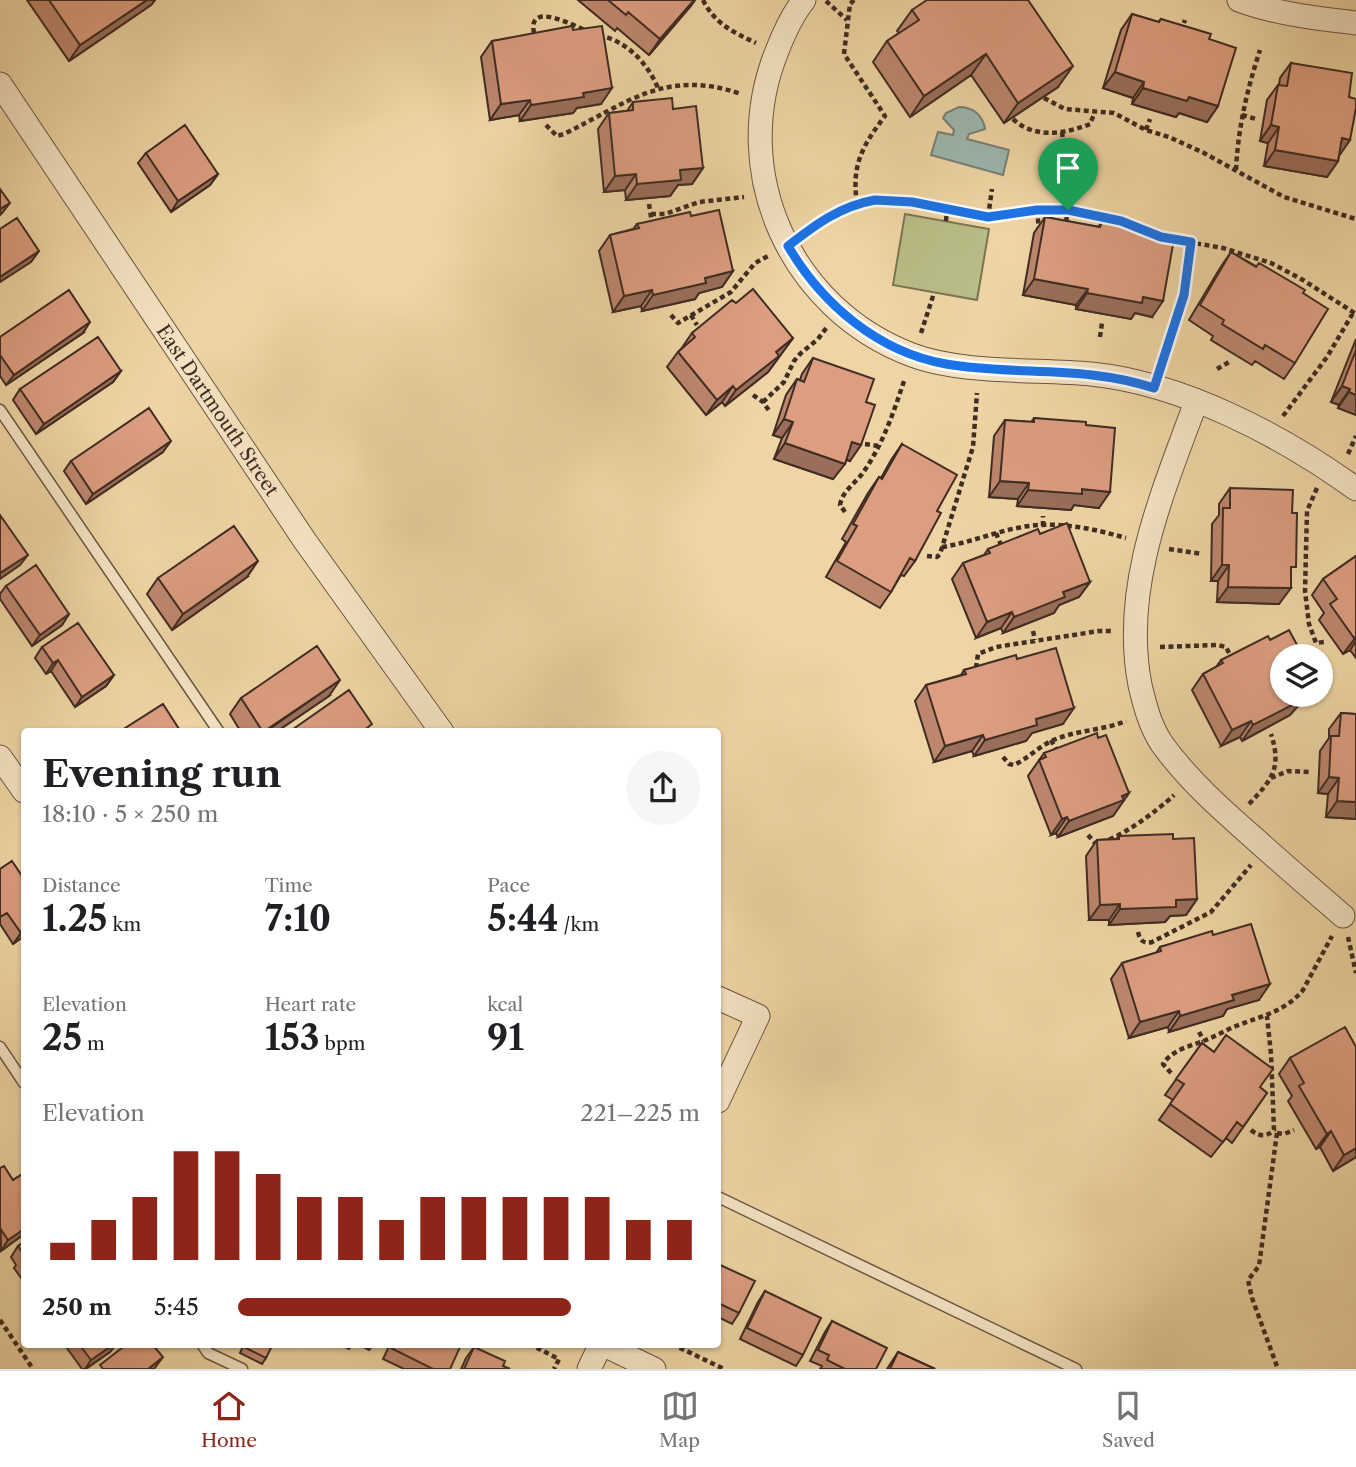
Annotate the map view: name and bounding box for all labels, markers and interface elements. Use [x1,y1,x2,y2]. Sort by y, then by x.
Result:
pin [1038,138,1098,210]
icon: arrive [1049,149,1087,187]
street label: East Dartmouth Street [152,320,284,501]
map controls [1270,644,1333,707]
button: layers [1270,644,1333,707]
text: Evening run [42,750,282,797]
button: share [626,751,700,825]
text: 18:10 · 5 × 250 m [42,800,218,828]
text: Distance [42,874,121,897]
text: Time [265,874,313,897]
text: Pace [487,874,530,897]
text: 1.25 [42,897,107,940]
text: 7:10 [265,897,331,940]
text: 5:44 [487,897,559,940]
text: km [107,913,141,936]
text: /km [559,913,599,936]
text: Elevation [42,993,127,1016]
text: Heart rate [265,993,356,1016]
text: kcal [487,993,523,1016]
text: 25 [42,1016,82,1059]
text: 153 [265,1016,320,1059]
text: 91 [487,1016,524,1059]
text: m [82,1032,105,1055]
text: bpm [320,1032,365,1055]
text: Elevation [42,1099,145,1127]
text: 221–225 m [580,1099,700,1127]
text: 250 m [42,1293,112,1321]
text: 5:45 [154,1293,199,1321]
tab: Home [201,1387,257,1452]
tab: Map [659,1387,700,1452]
tab: Saved [1102,1387,1155,1452]

